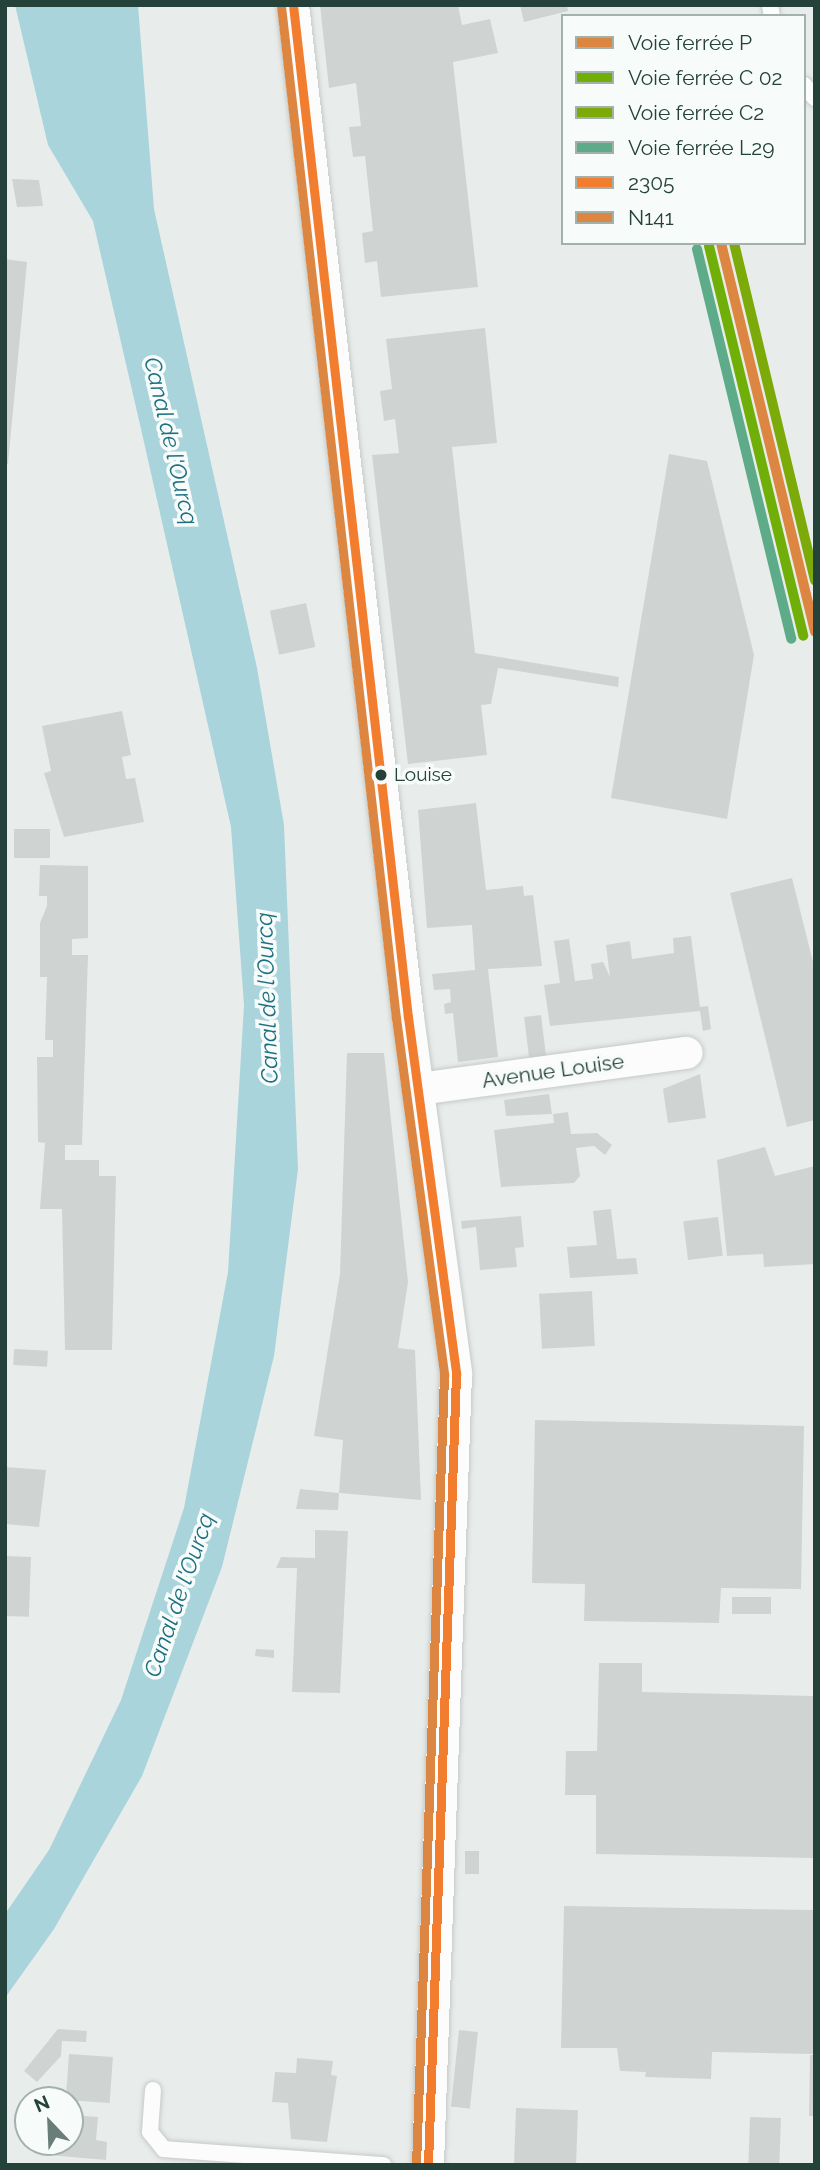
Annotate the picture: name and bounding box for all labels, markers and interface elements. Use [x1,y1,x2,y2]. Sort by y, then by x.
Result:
legend [561,14,806,245]
text: Voie ferrée P [628,30,752,55]
text: Voie ferrée C 02 [628,65,783,90]
text: Voie ferrée C2 [628,100,764,125]
text: Voie ferrée L29 [628,135,774,160]
text: 2305 [628,170,674,195]
text: N141 [628,205,674,230]
water label: Canal de l'Ourcq [138,354,204,528]
place label: Louise [394,764,452,786]
marker: Louise [374,768,388,782]
water label: Canal de l'Ourcq [250,911,284,1085]
street label: Avenue Louise [480,1049,626,1093]
water label: Canal de l'Ourcq [138,1509,220,1681]
north arrow [14,2086,84,2156]
text: N [31,2091,53,2116]

